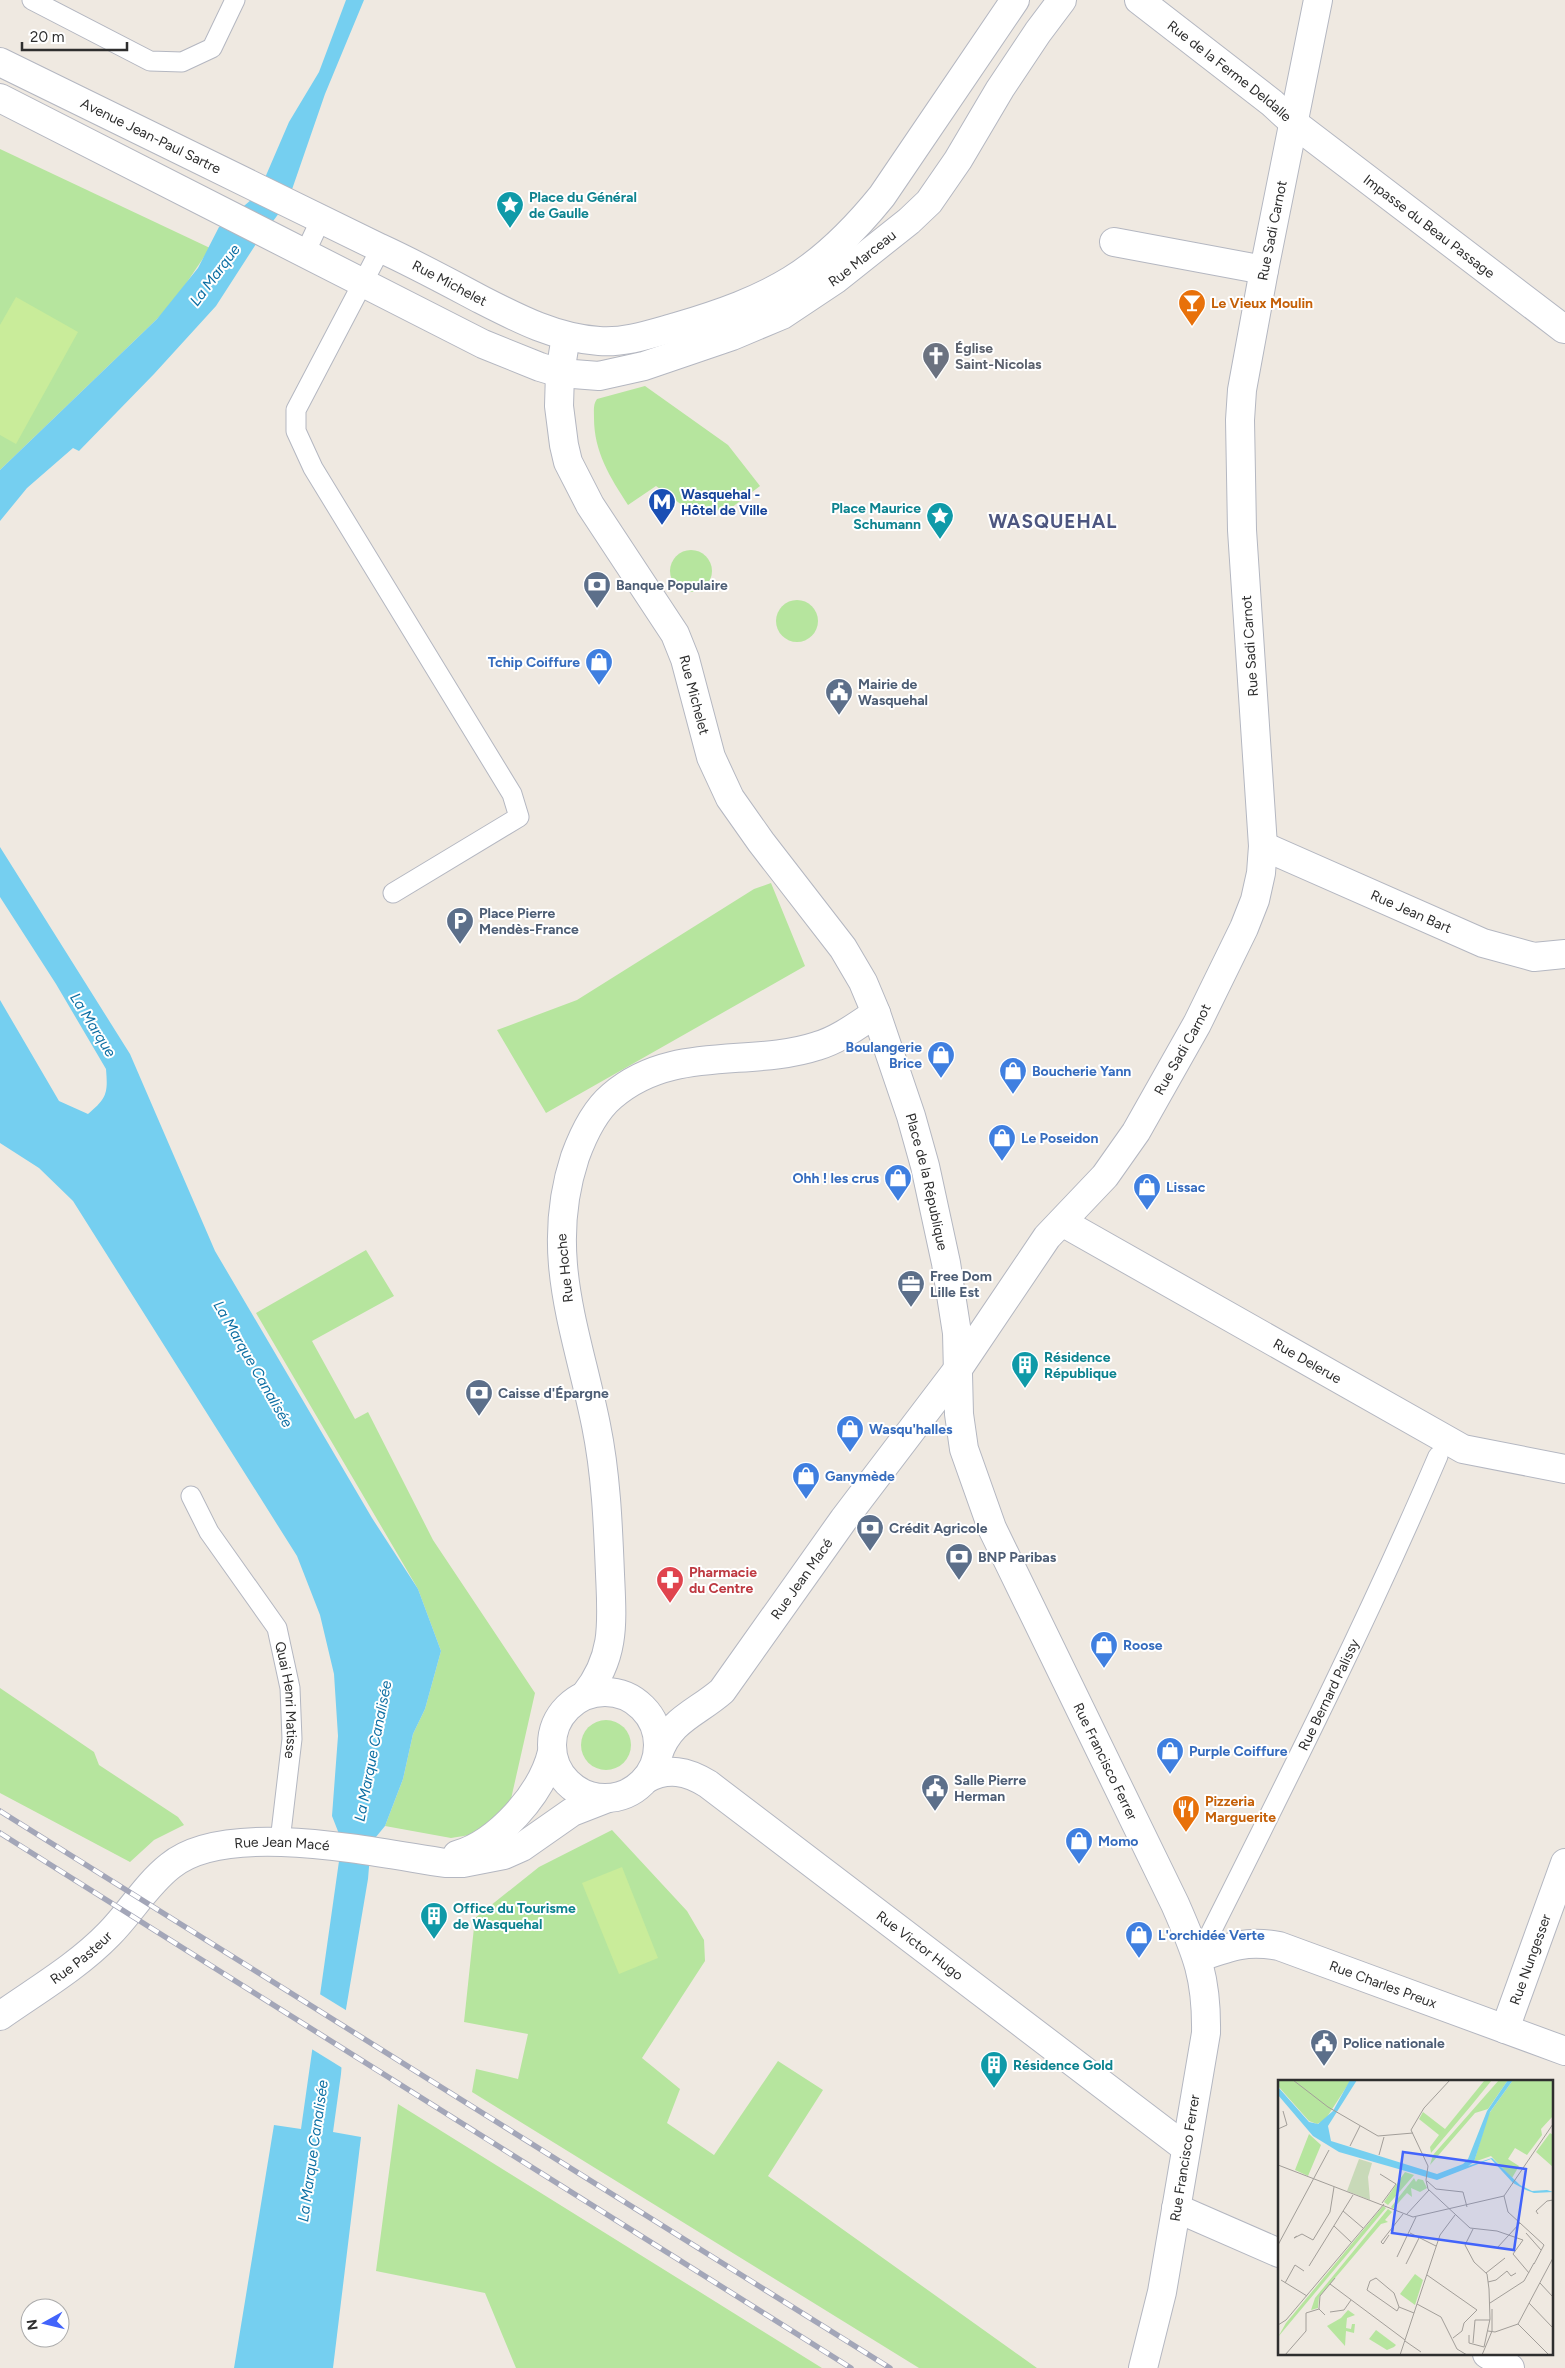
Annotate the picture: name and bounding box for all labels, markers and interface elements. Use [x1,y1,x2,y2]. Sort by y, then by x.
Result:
street label: Rue de la Ferme Deldalle [1164,17,1295,125]
scale bar [22,20,128,52]
text: 20 m [30,28,64,46]
street label: Avenue Jean-Paul Sartre [78,94,224,178]
street label: Impasse du Beau Passage [1360,171,1498,282]
street label: Rue Sadi Carnot [1254,179,1290,282]
place label: Place du Général de Gaulle [529,189,637,222]
place icon: Place du Général de Gaulle [495,190,525,229]
street label: Rue Marceau [825,226,899,290]
water label: La Marque [186,241,244,309]
street label: Rue Michelet [410,256,490,310]
bar icon: Le Vieux Moulin [1177,288,1207,327]
place label: Le Vieux Moulin [1211,295,1313,312]
place label: Église Saint-Nicolas [955,340,1042,373]
church icon: Église Saint-Nicolas [921,341,951,380]
place label: Wasquehal - Hôtel de Ville [681,486,768,519]
metro station icon: Wasquehal - Hôtel de Ville [647,487,677,526]
place label: Place Maurice Schumann [831,500,921,533]
place icon: Place Maurice Schumann [925,501,955,540]
district label: WASQUEHAL [988,510,1118,533]
bank icon: Banque Populaire [582,570,612,609]
place label: Banque Populaire [616,577,728,594]
street label: Rue Sadi Carnot [1238,595,1262,697]
shop icon: Tchip Coiffure [584,647,614,686]
street label: Rue Michelet [676,653,713,737]
place label: Tchip Coiffure [488,654,580,671]
place label: Mairie de Wasquehal [858,676,928,709]
public building icon: Mairie de Wasquehal [824,677,854,716]
street label: Rue Jean Bart [1368,886,1454,937]
place label: Place Pierre Mendès-France [479,905,579,938]
parking icon: Place Pierre Mendès-France [445,906,475,945]
water label: La Marque [66,990,120,1060]
street label: Rue Sadi Carnot [1150,1001,1214,1098]
place label: Boulangerie Brice [846,1039,922,1072]
shop icon: Boulangerie Brice [926,1040,956,1079]
shop icon: Boucherie Yann [998,1056,1028,1095]
place label: Boucherie Yann [1032,1063,1131,1080]
street label: Place de la République [902,1111,952,1252]
shop icon: Le Poseidon [987,1123,1017,1162]
place label: Le Poseidon [1021,1130,1098,1147]
shop icon: Ohh ! les crus [883,1163,913,1202]
place label: Ohh ! les crus [793,1170,879,1187]
shop icon: Lissac [1132,1172,1162,1211]
place label: Lissac [1166,1179,1206,1196]
street label: Rue Hoche [553,1232,577,1303]
place label: Free Dom Lille Est [930,1268,992,1301]
office icon: Free Dom Lille Est [896,1269,926,1308]
water label: La Marque Canalisée [209,1298,297,1430]
street label: Rue Delerue [1270,1335,1345,1387]
place label: Résidence République [1044,1349,1117,1382]
building icon: Résidence République [1010,1350,1040,1389]
bank icon: Caisse d'Épargne [464,1378,494,1417]
place label: Caisse d'Épargne [498,1385,609,1402]
shop icon: Wasqu'halles [835,1414,865,1453]
place label: Wasqu'halles [869,1421,953,1438]
shop icon: Ganymède [791,1461,821,1500]
place label: Ganymède [825,1468,895,1485]
bank icon: Crédit Agricole [855,1513,885,1552]
place label: Crédit Agricole [889,1520,988,1537]
street label: Rue Jean Macé [767,1535,836,1623]
bank icon: BNP Paribas [944,1542,974,1581]
place label: BNP Paribas [978,1549,1057,1566]
place label: Pharmacie du Centre [689,1564,757,1597]
pharmacy icon: Pharmacie du Centre [655,1565,685,1604]
shop icon: Roose [1089,1630,1119,1669]
street label: Rue Bernard Palissy [1294,1635,1363,1753]
place label: Roose [1123,1637,1163,1654]
street label: Quai Henri Matisse [272,1640,301,1760]
water label: La Marque Canalisée [351,1679,395,1823]
street label: Rue Francisco Ferrer [1070,1700,1141,1823]
shop icon: Purple Coiffure [1155,1736,1185,1775]
place label: Purple Coiffure [1189,1743,1288,1760]
place label: Salle Pierre Herman [954,1772,1026,1805]
public building icon: Salle Pierre Herman [920,1773,950,1812]
place label: Pizzeria Marguerite [1205,1793,1276,1826]
restaurant icon: Pizzeria Marguerite [1171,1794,1201,1833]
shop icon: Momo [1064,1826,1094,1865]
street label: Rue Jean Macé [234,1833,331,1854]
place label: Momo [1098,1833,1138,1850]
place label: Office du Tourisme de Wasquehal [453,1900,576,1933]
building icon: Office du Tourisme de Wasquehal [419,1901,449,1940]
street label: Rue Victor Hugo [873,1907,967,1984]
street label: Rue Nungesser [1506,1911,1554,2007]
shop icon: L'orchidée Verte [1124,1920,1154,1959]
street label: Rue Pasteur [47,1927,116,1988]
place label: L'orchidée Verte [1158,1927,1265,1944]
street label: Rue Charles Preux [1327,1957,1439,2012]
public building icon: Police nationale [1309,2028,1339,2067]
place label: Police nationale [1343,2035,1445,2052]
building icon: Résidence Gold [979,2050,1009,2089]
place label: Résidence Gold [1013,2057,1113,2074]
water label: La Marque Canalisée [294,2079,332,2223]
inset map [1278,2080,1552,2356]
street label: Rue Francisco Ferrer [1167,2093,1203,2223]
north arrow [20,2298,70,2348]
text: N [23,2318,42,2331]

